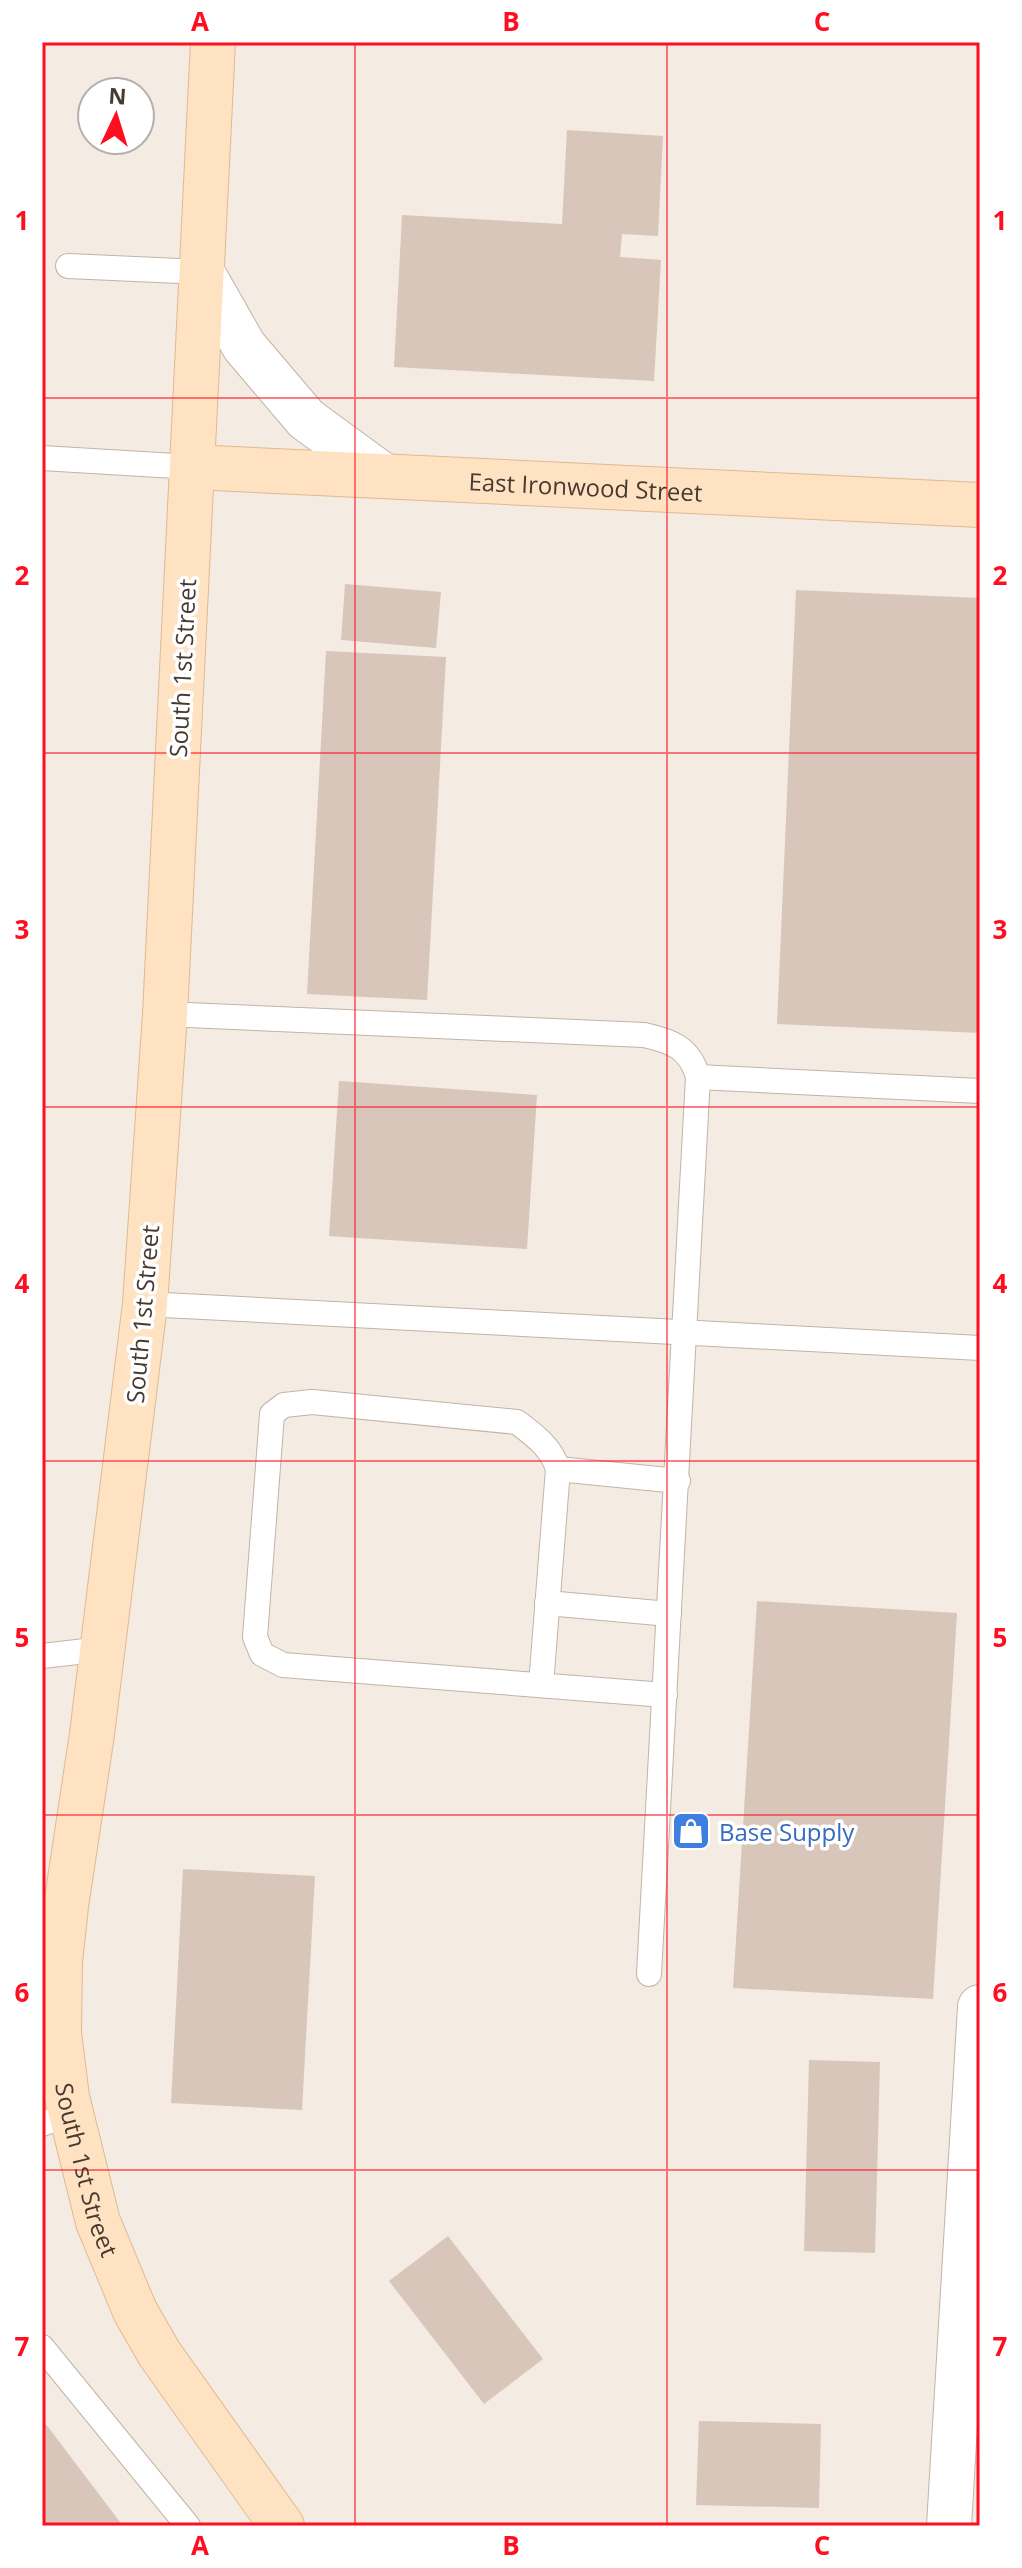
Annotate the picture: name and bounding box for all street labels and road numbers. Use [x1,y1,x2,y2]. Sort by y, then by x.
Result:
street label: East Ironwood Street [468,464,703,508]
street label: South 1st Street [161,578,203,758]
street label: South 1st Street [118,1223,166,1405]
street label: South 1st Street [49,2081,127,2261]

